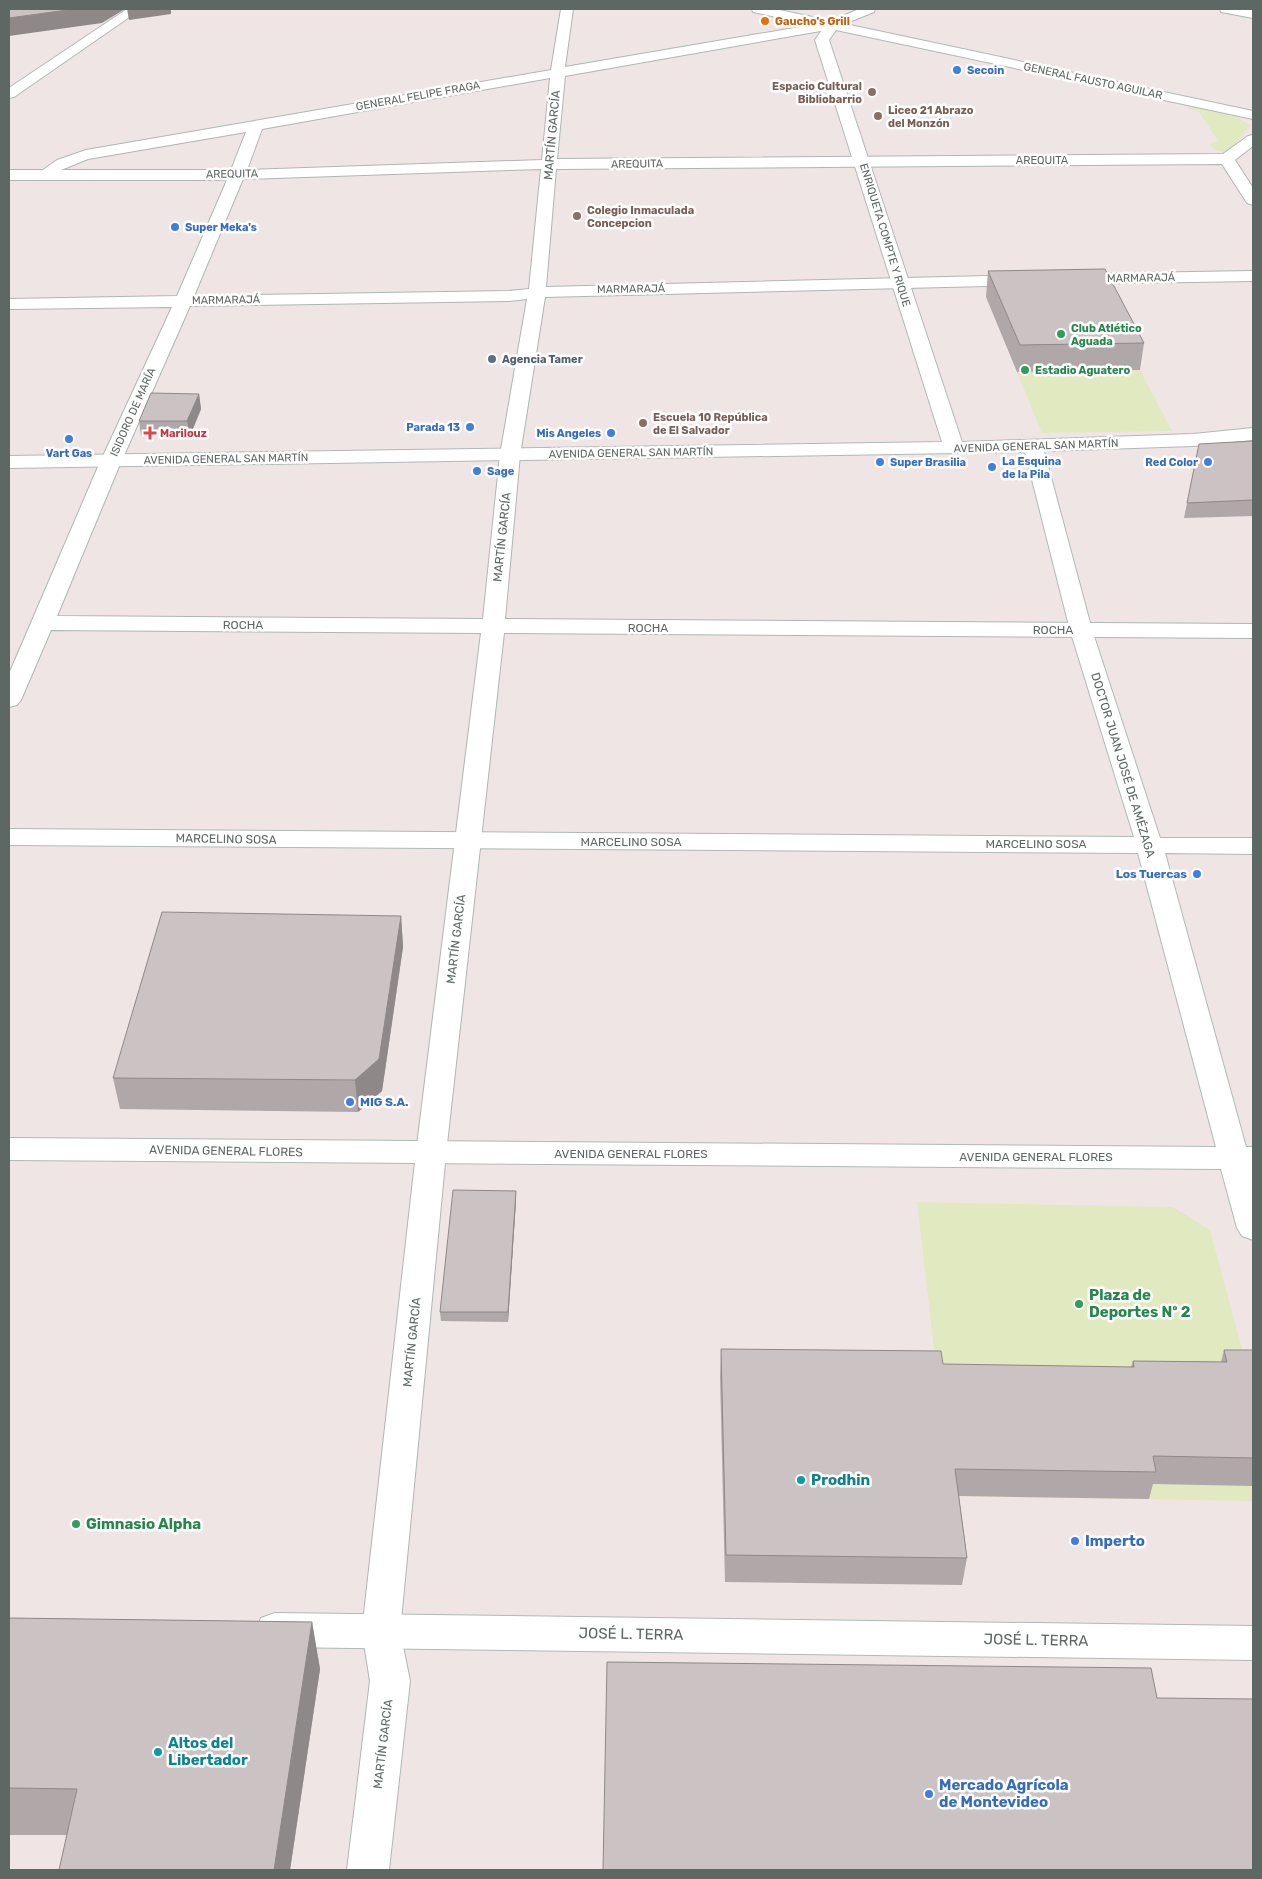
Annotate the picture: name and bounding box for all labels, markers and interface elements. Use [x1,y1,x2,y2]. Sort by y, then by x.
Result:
marker: Gaucho's Grill [759,15,771,27]
place label: Gaucho's Grill [775,15,850,28]
street label: GENERAL FAUSTO AGUILAR [1022,60,1164,102]
marker: Secoin [951,64,963,76]
place label: Secoin [967,64,1004,77]
street label: GENERAL FELIPE FRAGA [355,79,482,113]
place label: Espacio Cultural Bibliobarrio [772,80,862,106]
marker: Espacio Cultural Bibliobarrio [866,86,878,98]
street label: MARTÍN GARCÍA [541,90,563,180]
place label: Liceo 21 Abrazo del Monzón [888,104,974,130]
marker: Liceo 21 Abrazo del Monzón [872,110,884,122]
street label: AREQUITA [1016,154,1069,167]
street label: AREQUITA [611,157,664,171]
street label: ENRIQUETA COMPTE Y RIQUE [857,162,913,309]
street label: AREQUITA [206,167,259,181]
place label: Colegio Inmaculada Concepcion [587,204,694,230]
marker: Colegio Inmaculada Concepcion [571,210,583,222]
marker: Super Meka's [169,221,181,233]
place label: Super Meka's [185,221,257,234]
street label: MARMARAJÁ [1107,271,1176,285]
street label: MARMARAJÁ [597,282,666,296]
street label: MARMARAJÁ [192,293,261,307]
place label: Club Atlético Aguada [1071,322,1142,348]
marker: Club Atlético Aguada [1055,328,1067,340]
marker: Agencia Tamer [486,353,498,365]
place label: Agencia Tamer [502,353,583,366]
marker: Estadio Aguatero [1019,364,1031,376]
place label: Estadio Aguatero [1035,364,1130,377]
street label: ISIDORO DE MARÍA [108,365,159,458]
place label: Escuela 10 República de El Salvador [653,411,768,437]
marker: Escuela 10 República de El Salvador [637,417,649,429]
place label: Parada 13 [406,421,460,434]
marker: Parada 13 [464,421,476,433]
marker: Marilouz [144,427,156,439]
place label: Marilouz [160,427,207,440]
place label: Mis Angeles [536,427,601,440]
marker: Mis Angeles [605,427,617,439]
marker: Vart Gas [63,433,75,445]
street label: AVENIDA GENERAL SAN MARTÍN [953,437,1119,455]
street label: AVENIDA GENERAL SAN MARTÍN [548,445,714,461]
place label: Vart Gas [46,447,92,460]
street label: AVENIDA GENERAL SAN MARTÍN [143,451,309,467]
place label: La Esquina de la Pila [1002,455,1061,481]
marker: Super Brasilia [874,456,886,468]
place label: Super Brasilia [890,456,966,469]
place label: Red Color [1145,456,1198,469]
marker: Red Color [1202,456,1214,468]
marker: La Esquina de la Pila [986,461,998,473]
marker: Sage [471,465,483,477]
place label: Sage [487,465,515,478]
street label: MARTÍN GARCÍA [490,491,514,583]
street label: ROCHA [223,618,263,632]
street label: ROCHA [628,621,668,635]
street label: ROCHA [1033,623,1073,637]
street label: DOCTOR JUAN JOSÉ DE AMÉZAGA [1088,671,1158,859]
street label: MARCELINO SOSA [175,831,277,847]
street label: MARCELINO SOSA [580,835,682,849]
street label: MARCELINO SOSA [985,837,1087,851]
place label: Los Tuercas [1116,867,1187,881]
marker: Los Tuercas [1191,868,1203,880]
street label: MARTÍN GARCÍA [444,893,468,985]
place label: MIG S.A. [360,1095,408,1109]
marker: MIG S.A. [344,1096,356,1108]
street label: AVENIDA GENERAL FLORES [149,1143,303,1159]
street label: AVENIDA GENERAL FLORES [554,1147,708,1161]
street label: AVENIDA GENERAL FLORES [959,1150,1113,1164]
place label: Plaza de Deportes Nº 2 [1089,1286,1191,1321]
street label: MARTÍN GARCÍA [400,1296,424,1388]
marker: Plaza de Deportes Nº 2 [1073,1298,1085,1310]
place label: Prodhin [811,1471,870,1489]
marker: Prodhin [795,1474,807,1486]
place label: Gimnasio Alpha [86,1515,201,1533]
marker: Gimnasio Alpha [70,1518,82,1530]
place label: Imperto [1085,1532,1145,1550]
marker: Imperto [1069,1535,1081,1547]
street label: JOSÉ L. TERRA [578,1624,684,1644]
street label: JOSÉ L. TERRA [983,1630,1089,1650]
street label: MARTÍN GARCÍA [371,1698,395,1790]
place label: Altos del Libertador [168,1734,248,1769]
marker: Altos del Libertador [152,1746,164,1758]
place label: Mercado Agrícola de Montevideo [939,1776,1069,1811]
marker: Mercado Agrícola de Montevideo [923,1788,935,1800]

